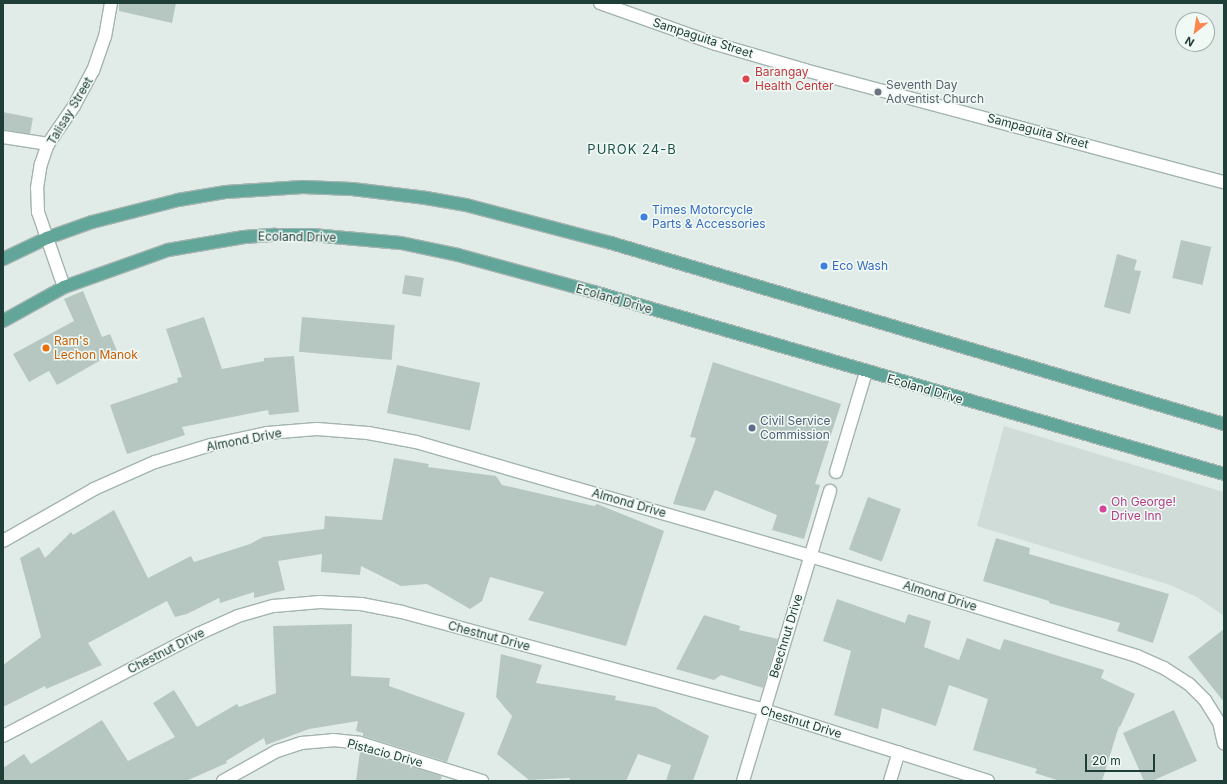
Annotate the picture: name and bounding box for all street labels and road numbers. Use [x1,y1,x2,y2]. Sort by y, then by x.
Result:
street label: Sampaguita Street [651,15,755,61]
street label: Talisay Street [44,75,96,147]
street label: Sampaguita Street [986,111,1090,151]
street label: Ecoland Drive [258,229,336,245]
street label: Ecoland Drive [574,281,654,317]
street label: Ecoland Drive [885,371,965,407]
street label: Almond Drive [205,426,283,454]
street label: Almond Drive [590,486,668,520]
street label: Almond Drive [901,578,979,614]
street label: Beechnut Drive [766,592,806,680]
street label: Chestnut Drive [446,618,532,654]
street label: Chestnut Drive [125,625,207,677]
street label: Chestnut Drive [759,703,843,741]
street label: Pistacio Drive [346,736,424,770]

